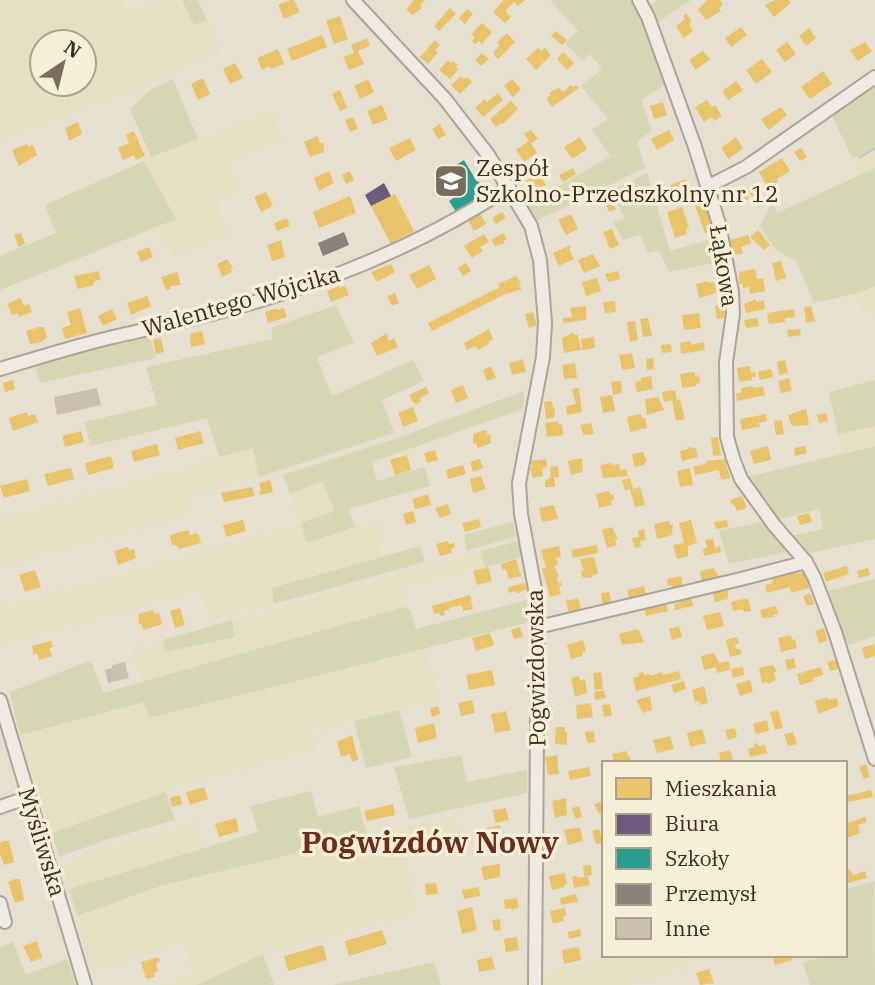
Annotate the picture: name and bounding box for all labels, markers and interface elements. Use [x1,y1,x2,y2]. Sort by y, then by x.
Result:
north arrow [28,28,98,98]
text: N [60,35,86,63]
place label: Zespół Szkolno-Przedszkolny nr 12 [476,152,779,208]
school or university icon: Zespół Szkolno-Przedszkolny nr 12 [432,162,470,200]
street label: Łąkowa [704,223,746,309]
street label: Walentego Wójcika [138,257,343,343]
street label: Pogwizdowska [519,589,551,747]
legend [602,761,847,957]
text: Mieszkania [665,774,777,802]
street label: Myśliwska [12,784,74,900]
text: Biura [665,809,719,837]
district label: Pogwizdów Nowy [301,822,559,861]
text: Szkoły [665,844,730,872]
text: Przemysł [665,879,756,907]
text: Inne [665,914,710,942]

